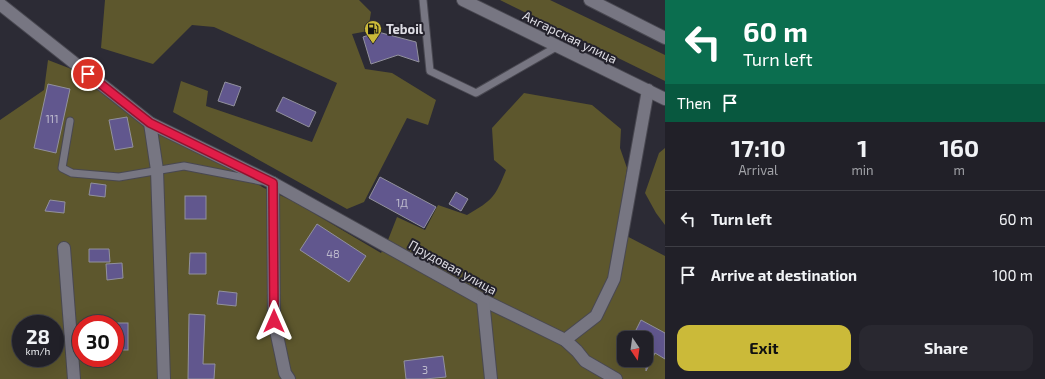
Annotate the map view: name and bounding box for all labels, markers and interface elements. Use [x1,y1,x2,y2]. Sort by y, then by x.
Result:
street label: Ангарская улица [520,7,620,67]
text: 60 m [743,14,808,48]
icon: left [677,16,729,68]
fuel station icon: Teboil [363,19,383,44]
place label: Teboil [386,21,424,37]
text: Turn left [743,48,813,70]
pin [71,57,105,91]
icon: arrive [77,63,99,85]
icon: arrive [719,92,741,114]
text: Then [677,94,711,112]
house number: 111 [45,112,59,125]
text: 17:10 [731,133,786,162]
text: 1 [857,133,868,162]
text: 160 [939,133,979,162]
text: Arrival [738,162,778,178]
text: min [851,162,874,178]
text: m [954,162,965,178]
house number: 1Д [396,196,408,209]
icon: left [677,208,699,230]
text: Turn left [711,210,772,228]
text: 60 m [999,210,1033,228]
street label: Прудовая улица [406,236,500,298]
house number: 48 [326,247,340,260]
icon: arrive [677,264,699,286]
text: Arrive at destination [711,266,857,284]
text: 100 m [992,266,1033,284]
position arrow [253,300,295,342]
speed limit sign: 30 [72,315,124,367]
text: 28 [26,324,50,348]
button: Exit [677,325,851,371]
button: Share [859,325,1033,371]
north arrow [617,331,653,367]
map controls [617,331,653,367]
text: km/h [26,345,50,357]
house number: 3 [422,363,428,376]

